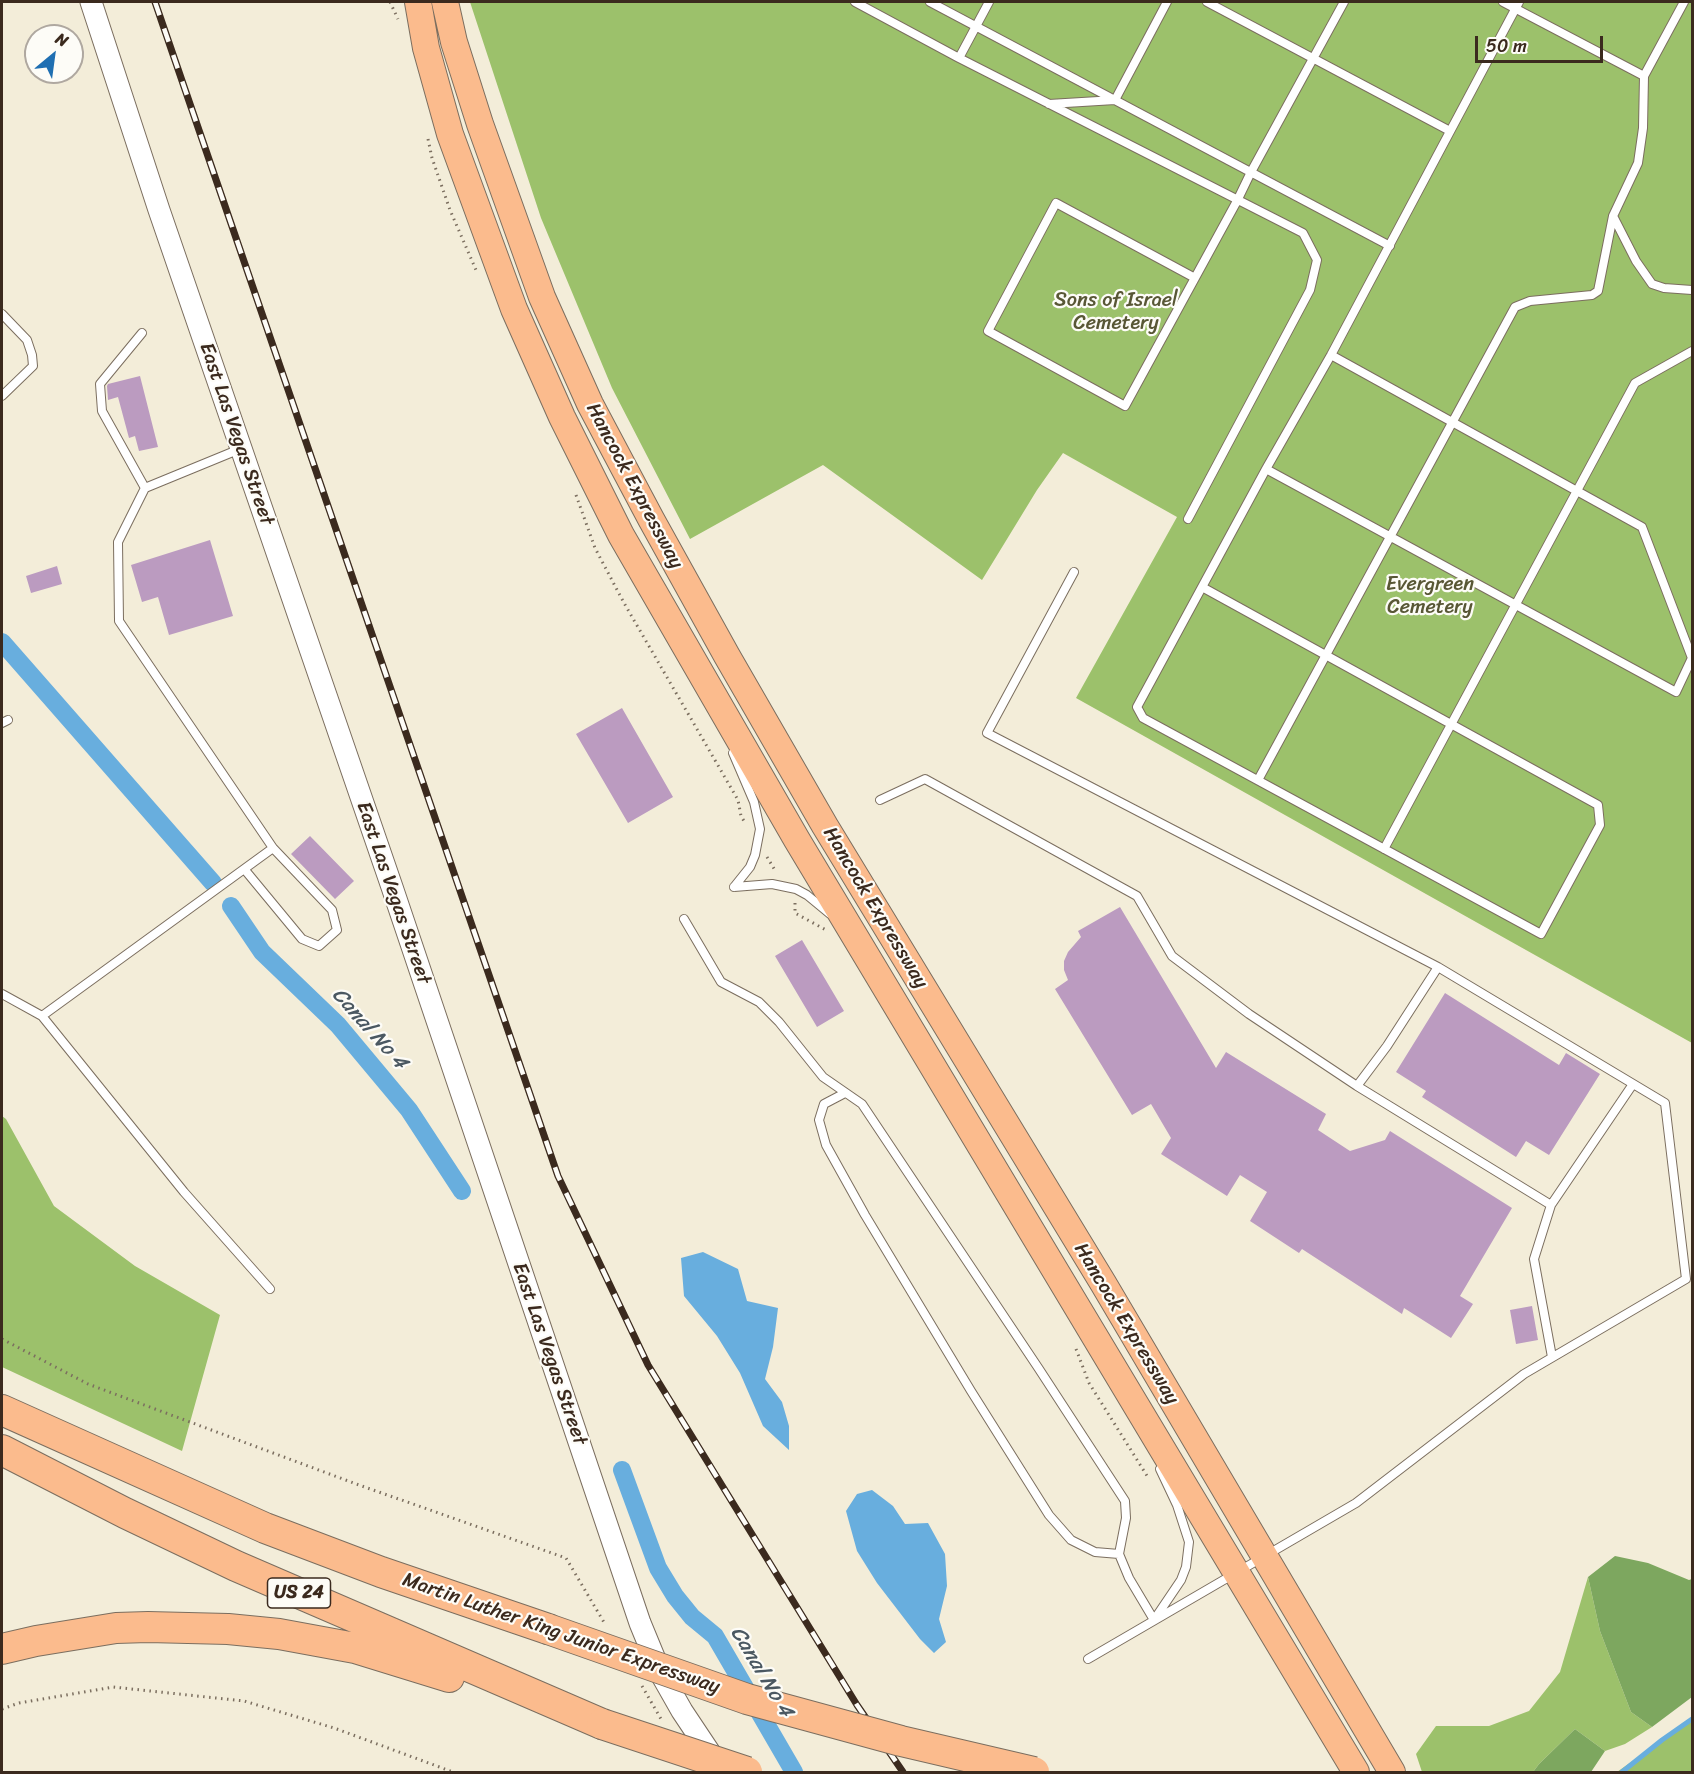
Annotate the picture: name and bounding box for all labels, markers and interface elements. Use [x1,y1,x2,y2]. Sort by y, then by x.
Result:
north arrow [24,24,84,84]
text: N [50,24,74,55]
scale bar [1478,24,1606,62]
text: 50 m [1486,30,1527,62]
park label: Sons of Israel Cemetery [1054,289,1178,336]
street label: East Las Vegas Street [194,340,278,528]
street label: Hancock Expressway [580,399,688,573]
park label: Evergreen Cemetery [1386,573,1474,620]
street label: East Las Vegas Street [351,799,435,987]
street label: Hancock Expressway [817,823,933,993]
water label: Canal No 4 [326,983,412,1075]
street label: Hancock Expressway [1068,1239,1184,1409]
street label: East Las Vegas Street [507,1260,591,1448]
street label: Martin Luther King Junior Expressway [399,1568,723,1700]
road number: US 24 [268,1578,330,1608]
water label: Canal No 4 [724,1622,798,1722]

